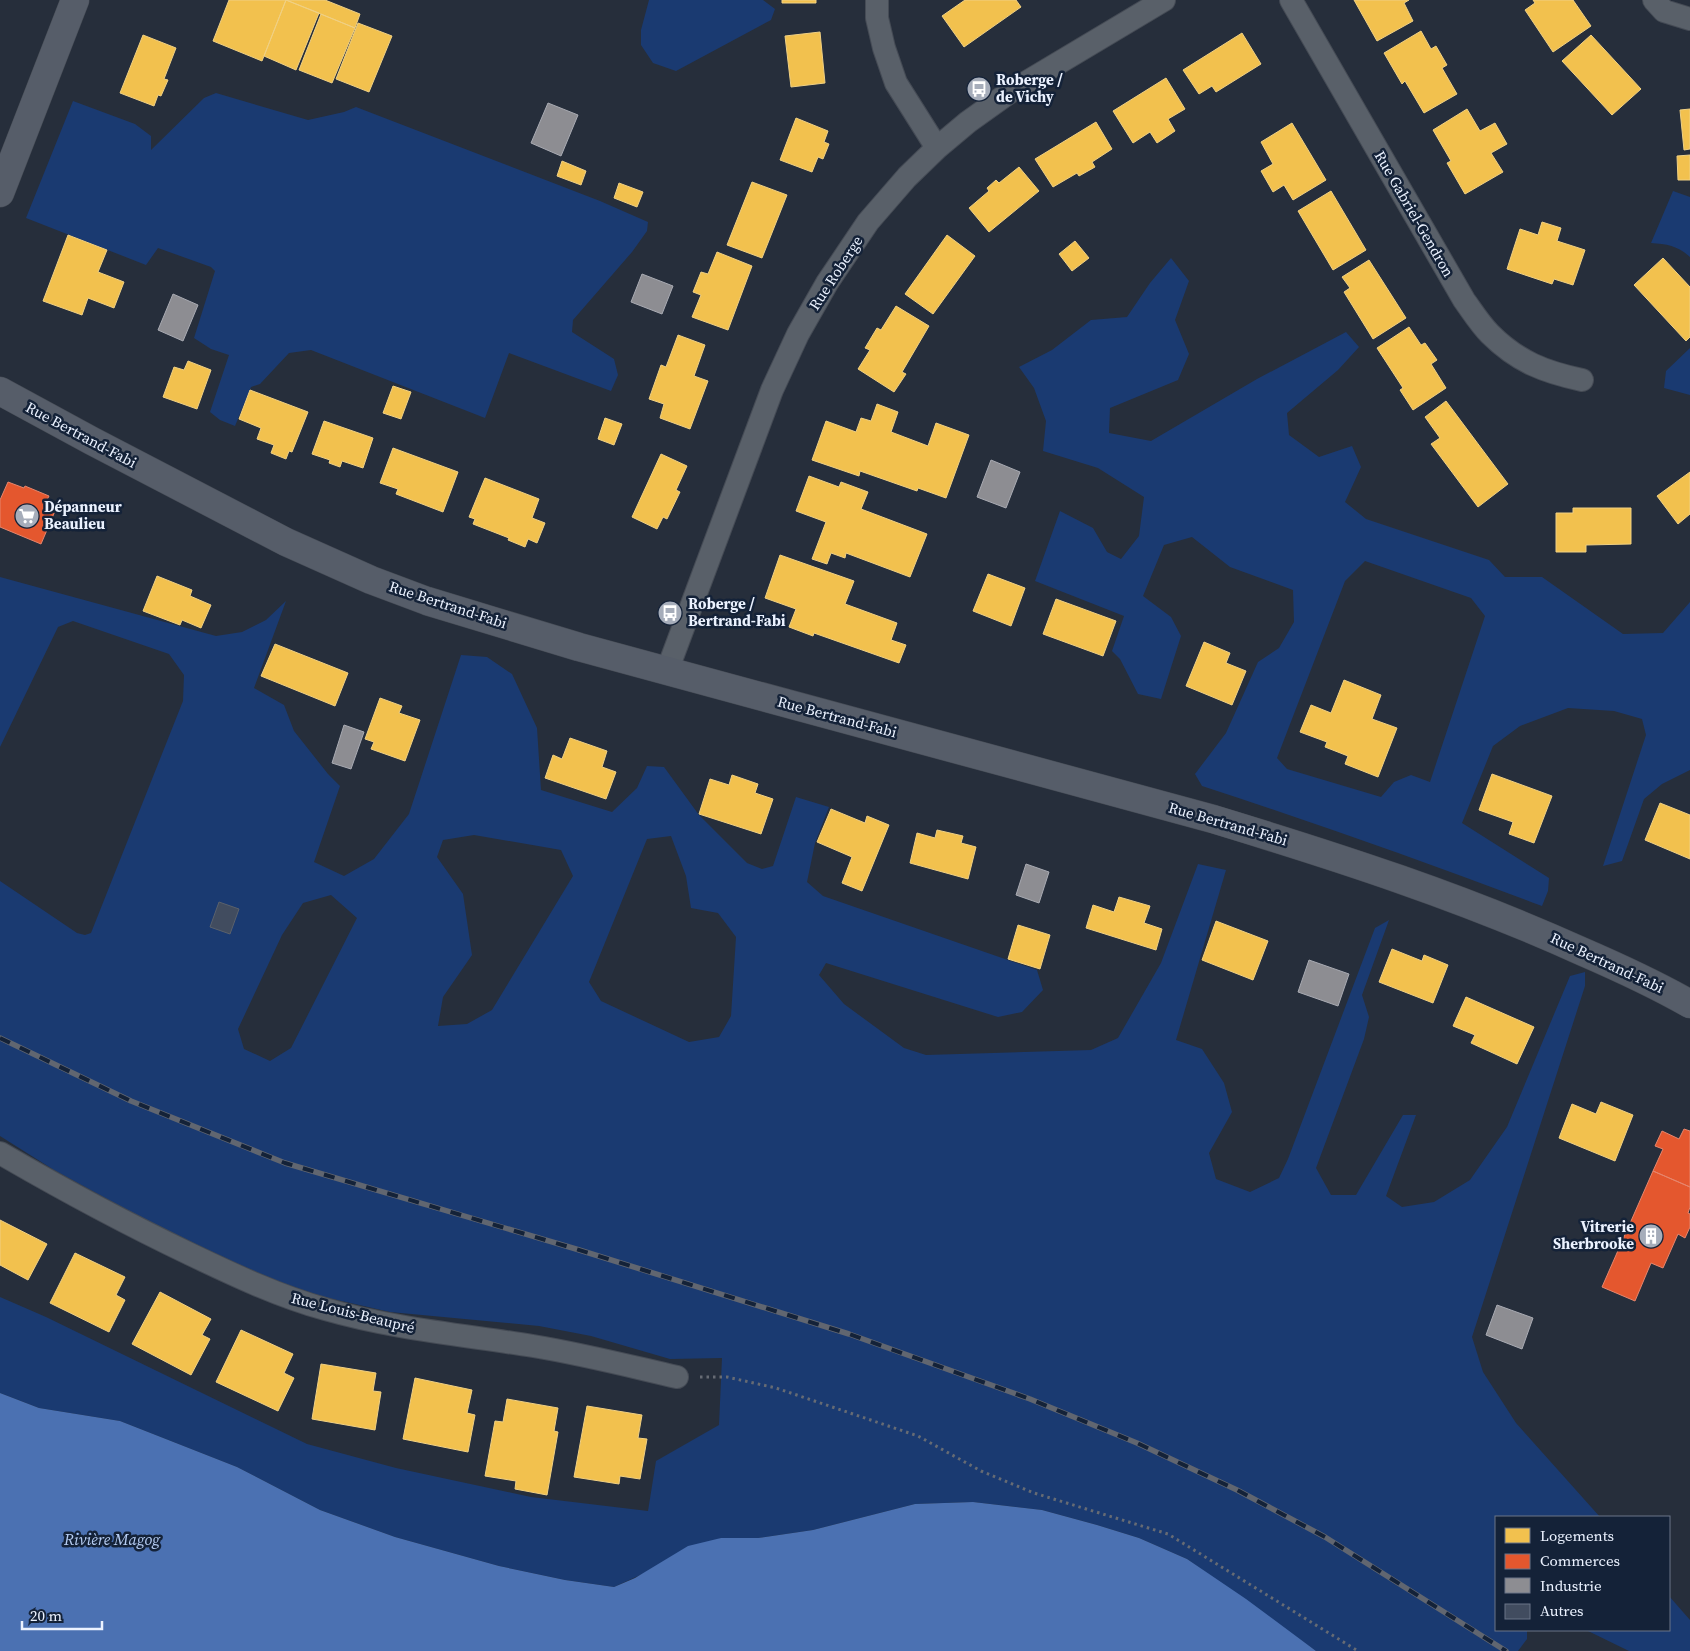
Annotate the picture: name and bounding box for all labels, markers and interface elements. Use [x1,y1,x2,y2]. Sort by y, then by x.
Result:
place label: Roberge / de Vichy [996,69,1063,107]
bus stop icon: Roberge / de Vichy [966,76,992,102]
street label: Rue Gabriel-Gendron [1370,147,1459,281]
street label: Rue Roberge [804,231,868,314]
street label: Rue Bertrand-Fabi [22,396,140,473]
place label: Dépanneur Beaulieu [44,496,122,534]
supermarket icon: Dépanneur Beaulieu [14,503,40,529]
street label: Rue Bertrand-Fabi [387,576,510,633]
place label: Roberge / Bertrand-Fabi [688,593,786,631]
bus stop icon: Roberge / Bertrand-Fabi [657,600,683,626]
street label: Rue Bertrand-Fabi [775,690,899,743]
street label: Rue Bertrand-Fabi [1166,797,1290,851]
street label: Rue Bertrand-Fabi [1547,927,1667,998]
place label: Vitrerie Sherbrooke [1553,1216,1634,1254]
building icon: Vitrerie Sherbrooke [1638,1223,1664,1249]
street label: Rue Louis-Beaupré [289,1287,417,1338]
legend [1495,1516,1670,1631]
text: Logements [1540,1525,1614,1546]
water label: Rivière Magog [63,1528,161,1550]
text: Commerces [1540,1550,1620,1571]
text: Industrie [1540,1575,1602,1596]
scale bar [22,1598,102,1630]
text: Autres [1540,1600,1584,1621]
text: 20 m [30,1605,62,1626]

